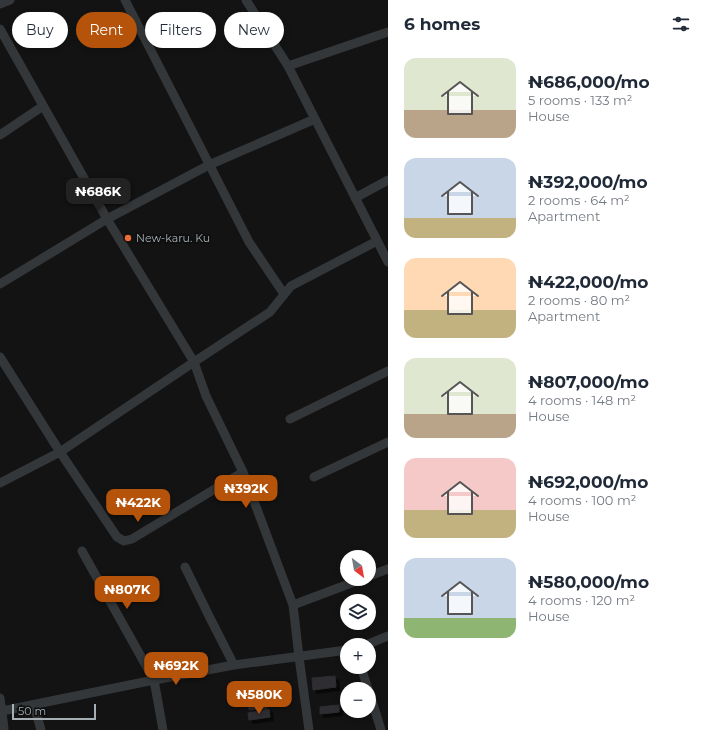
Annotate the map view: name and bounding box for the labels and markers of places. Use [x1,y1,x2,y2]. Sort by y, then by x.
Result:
pin: ₦686K [70,178,126,212]
place label: New-karu. Ku [136,231,210,245]
marker: New-karu. Ku [123,233,133,243]
pin: ₦392K [218,475,274,509]
pin: ₦422K [110,489,166,523]
pin: ₦807K [99,576,155,610]
pin: ₦692K [148,652,204,686]
pin: ₦580K [231,681,287,715]

